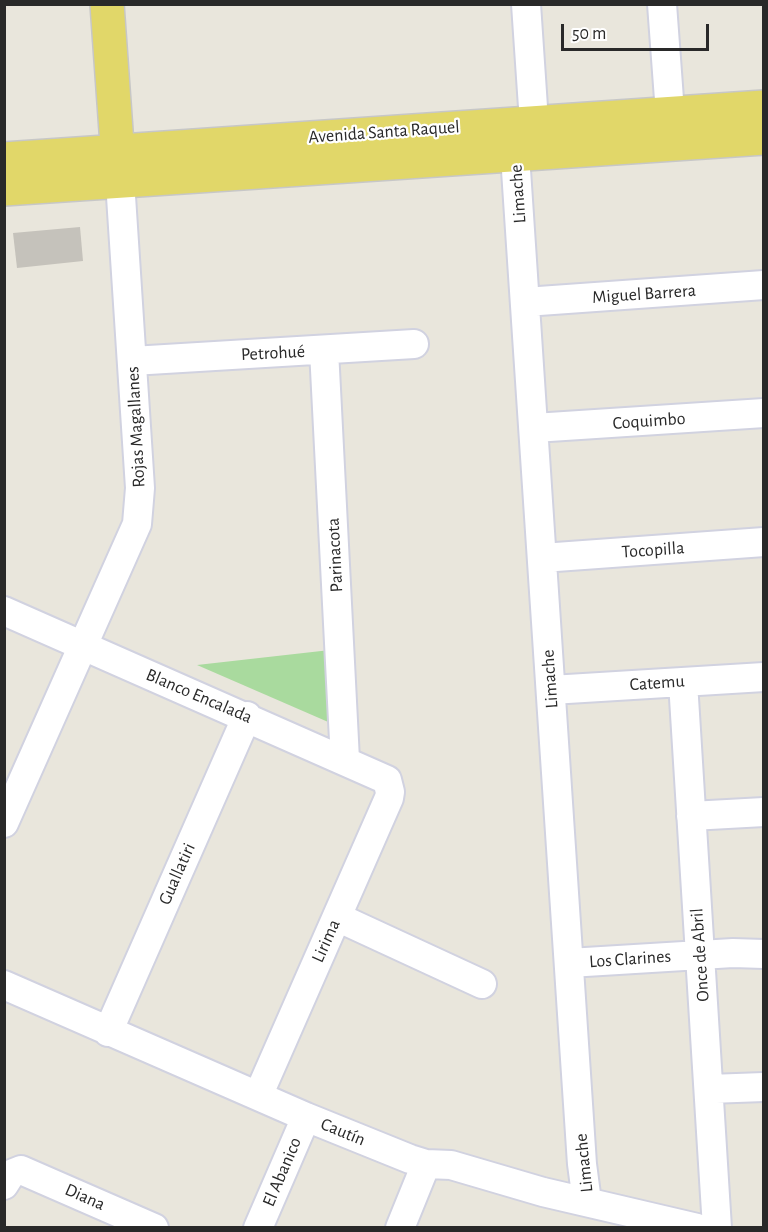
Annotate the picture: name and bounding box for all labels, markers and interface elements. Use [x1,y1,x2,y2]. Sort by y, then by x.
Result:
scale bar [564,12,712,50]
text: 50 m [572,25,606,43]
street label: Avenida Santa Raquel [308,116,460,148]
street label: Limache [505,164,531,224]
street label: Miguel Barrera [591,280,697,308]
street label: Petrohué [240,341,306,365]
street label: Rojas Magallanes [122,366,150,488]
street label: Coquimbo [612,408,686,434]
street label: Parinacota [322,517,348,593]
street label: Tocopilla [621,537,685,563]
street label: Limache [537,649,563,709]
street label: Blanco Encalada [143,664,255,728]
street label: Catemu [629,670,685,696]
street label: Guallatiri [154,840,200,908]
street label: Once de Abril [686,908,714,1002]
street label: Lirima [307,916,345,966]
street label: Los Clarines [588,945,672,973]
street label: Cautín [318,1113,368,1151]
street label: Limache [570,1132,598,1194]
street label: El Abanico [258,1134,306,1210]
street label: Diana [62,1179,108,1215]

